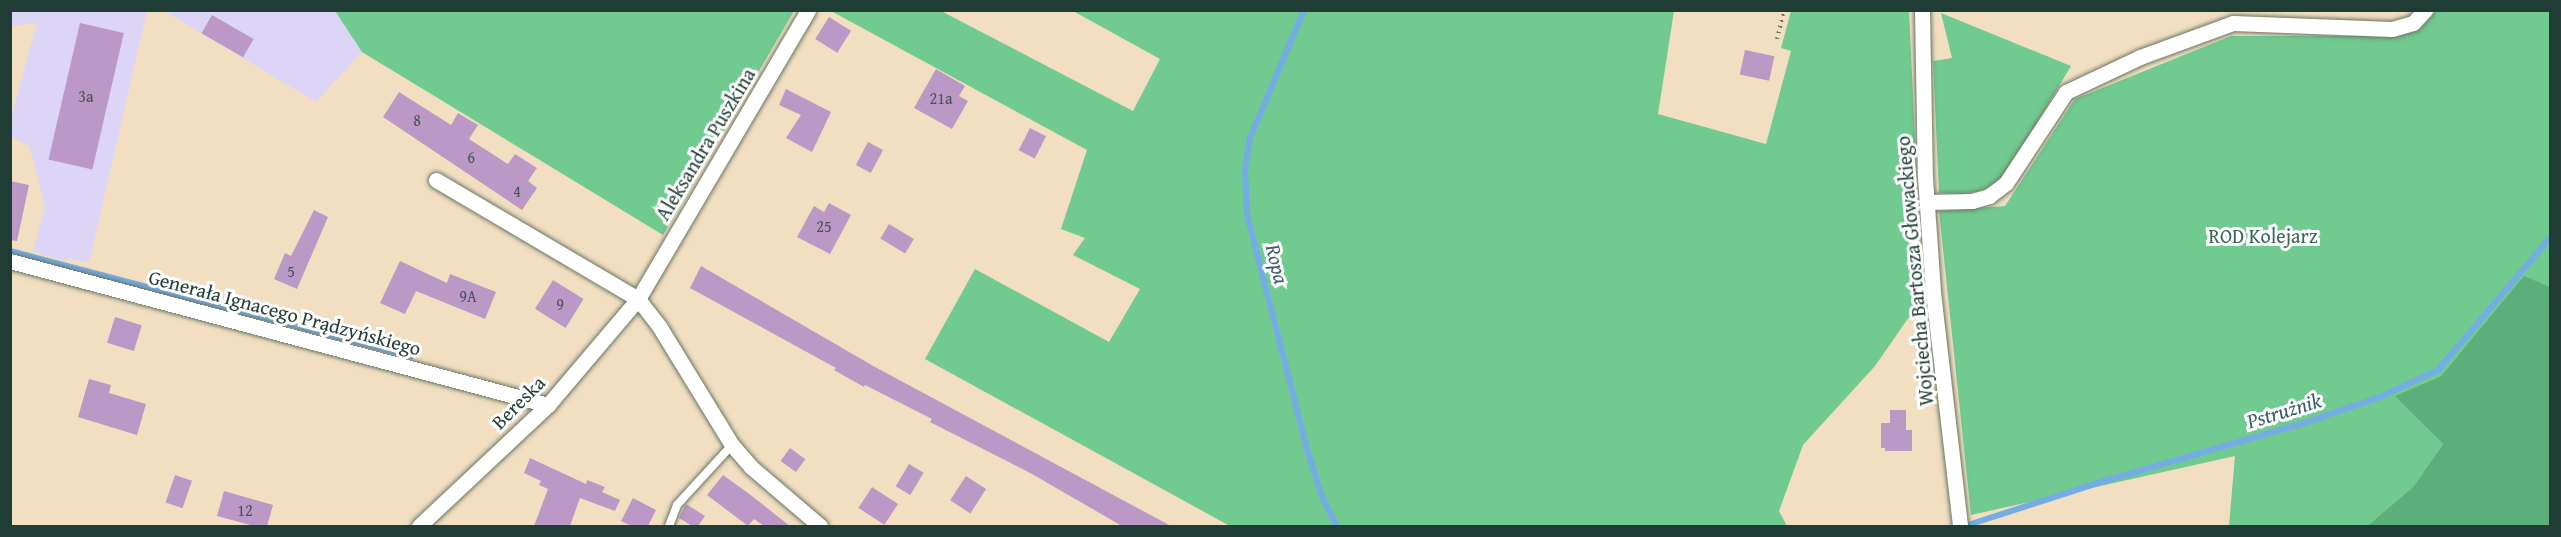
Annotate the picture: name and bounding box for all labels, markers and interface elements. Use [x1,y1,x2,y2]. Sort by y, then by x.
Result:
street label: Aleksandra Puszkina [650,64,760,224]
house number: 3a [78,86,94,106]
house number: 21a [930,88,952,108]
house number: 8 [413,110,421,130]
street label: Wojciecha Bartosza Głowackiego [1890,135,1938,407]
house number: 6 [467,147,475,167]
house number: 4 [513,181,521,201]
house number: 25 [816,216,832,236]
park label: ROD Kolejarz [2208,223,2318,247]
water label: Ropa [1260,242,1294,286]
house number: 5 [287,261,295,281]
street label: Generała Ignacego Prądzyńskiego [146,264,424,360]
house number: 9A [459,286,477,306]
house number: 9 [556,294,564,314]
street label: Bereska [486,370,550,434]
water label: Pstrużnik [2244,388,2324,434]
house number: 12 [237,500,253,520]

